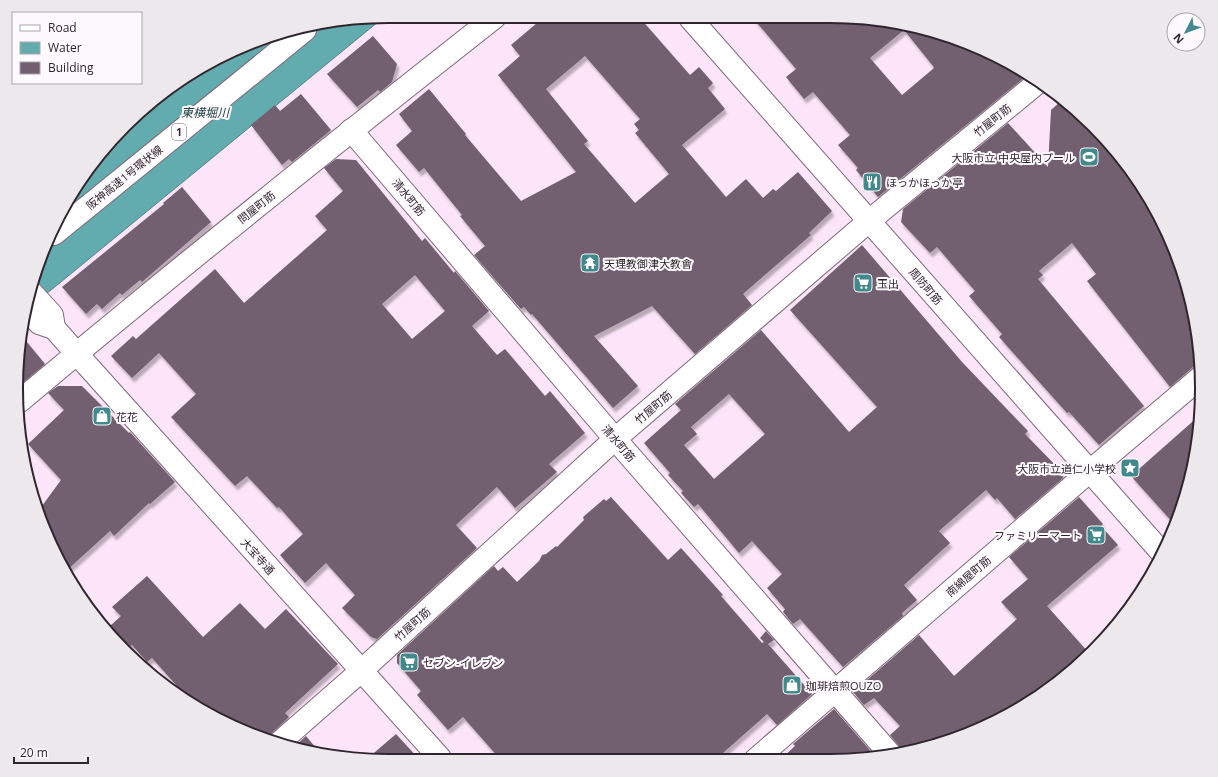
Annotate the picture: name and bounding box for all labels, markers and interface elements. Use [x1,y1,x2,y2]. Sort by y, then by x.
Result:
legend [12,12,142,84]
north arrow [1166,12,1206,52]
text: Road [48,19,77,36]
text: N [1170,31,1187,47]
text: Water [48,39,82,56]
text: Building [48,59,94,76]
street label: 竹屋町筋 [970,100,1014,140]
water label: 東横堀川 [181,104,231,121]
road number: 1 [172,124,186,140]
street label: 阪神高速1号環状線 [83,141,165,213]
sports icon: 大阪市立 中央屋内プール [1078,146,1100,168]
place label: 大阪市立 中央屋内プール [951,150,1075,165]
restaurant icon: ほっかほっか亭 [861,171,883,193]
street label: 清水町筋 [389,175,429,219]
place label: ほっかほっか亭 [886,175,963,190]
street label: 問屋町筋 [234,187,278,227]
temple icon: 天理教御津大教會 [579,252,601,274]
place label: 天理教御津大教會 [604,256,692,271]
street label: 周防町筋 [906,264,946,308]
supermarket icon: 玉出 [852,272,874,294]
place label: 玉出 [877,276,899,291]
street label: 竹屋町筋 [631,387,675,427]
shop icon: 花花 [91,405,113,427]
place label: 花花 [116,409,138,424]
street label: 清水町筋 [599,421,639,465]
place icon: 大阪市立道仁小学校 [1119,457,1141,479]
place label: 大阪市立道仁小学校 [1017,461,1116,476]
supermarket icon: ファミリーマート [1085,524,1107,546]
place label: ファミリーマート [994,528,1082,543]
street label: 大宝寺通 [238,535,278,577]
street label: 南綿屋町筋 [942,552,994,600]
street label: 竹屋町筋 [391,604,433,644]
supermarket icon: セブン-イレブン [398,651,420,673]
place label: セブン-イレブン [423,655,504,670]
shop icon: 珈琲焙煎OUZO [781,674,803,696]
place label: 珈琲焙煎OUZO [806,678,881,693]
scale bar [14,739,88,765]
text: 20 m [20,744,48,761]

